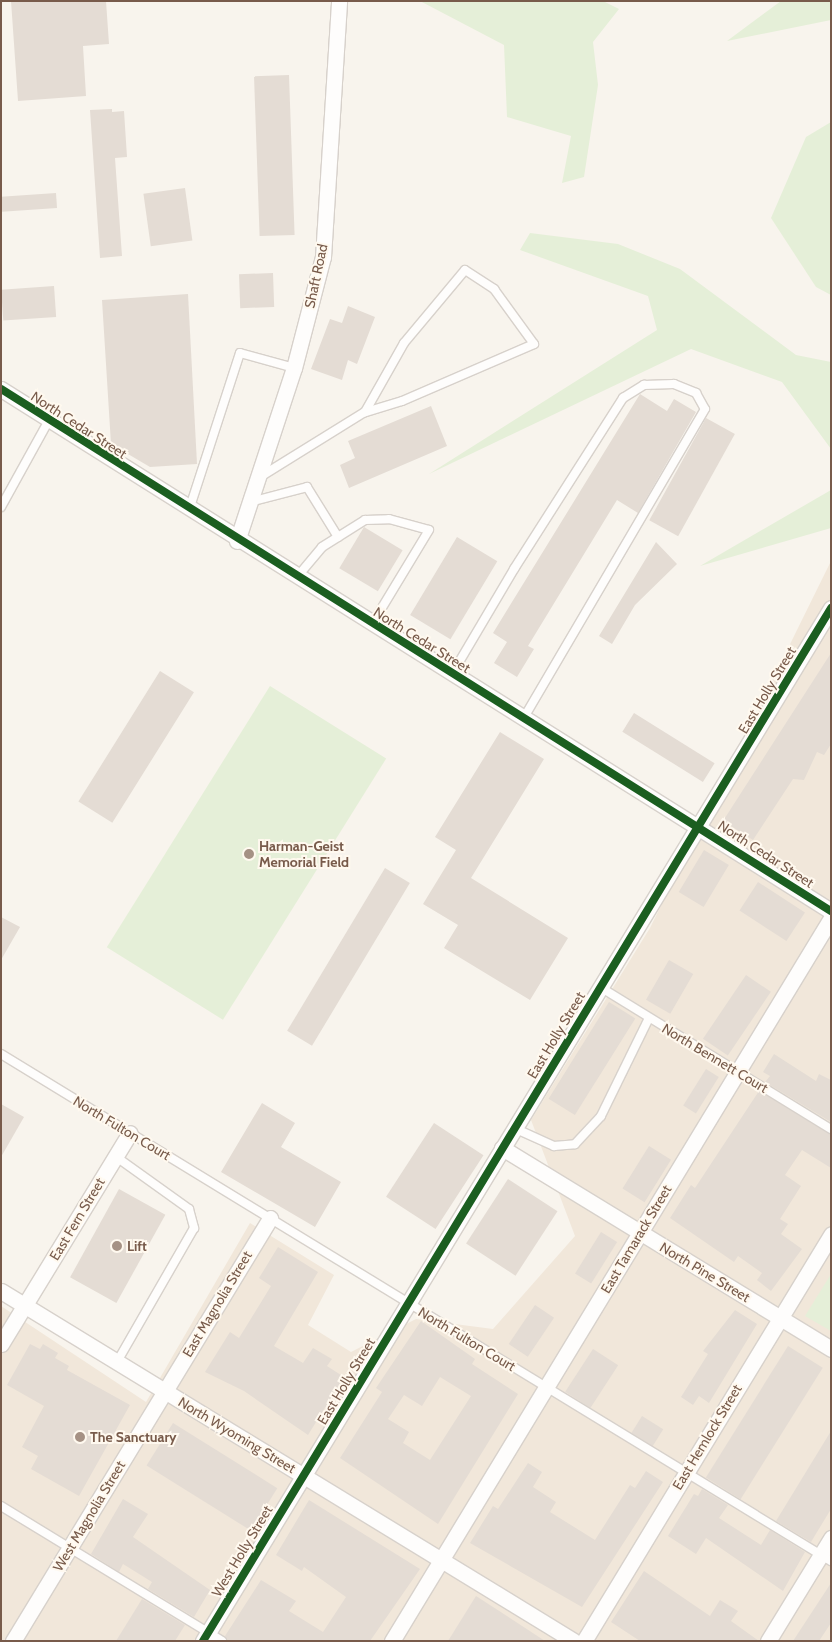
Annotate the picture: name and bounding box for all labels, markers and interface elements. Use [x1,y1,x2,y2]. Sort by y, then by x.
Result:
street label: Shaft Road [301,242,331,310]
street label: North Cedar Street [28,388,130,462]
street label: North Cedar Street [371,603,473,677]
street label: East Holly Street [735,644,799,736]
street label: North Cedar Street [715,817,817,891]
place label: Harman-Geist Memorial Field [259,838,349,870]
marker: Harman-Geist Memorial Field [243,848,255,860]
street label: East Holly Street [524,989,588,1081]
street label: North Bennett Court [659,1020,771,1096]
street label: North Fulton Court [70,1092,174,1164]
street label: East Fern Street [46,1175,108,1263]
street label: East Tamarack Street [597,1182,675,1296]
place label: Lift [127,1238,147,1254]
street label: North Pine Street [657,1238,753,1306]
marker: Lift [111,1240,123,1252]
street label: East Magnolia Street [179,1248,255,1360]
street label: North Fulton Court [415,1303,519,1375]
street label: East Holly Street [314,1335,378,1427]
street label: East Hemlock Street [669,1381,745,1493]
street label: North Wyoming Street [175,1393,299,1477]
place label: The Sanctuary [90,1429,177,1445]
marker: The Sanctuary [74,1431,86,1443]
street label: West Magnolia Street [49,1458,129,1574]
street label: West Holly Street [208,1502,276,1600]

